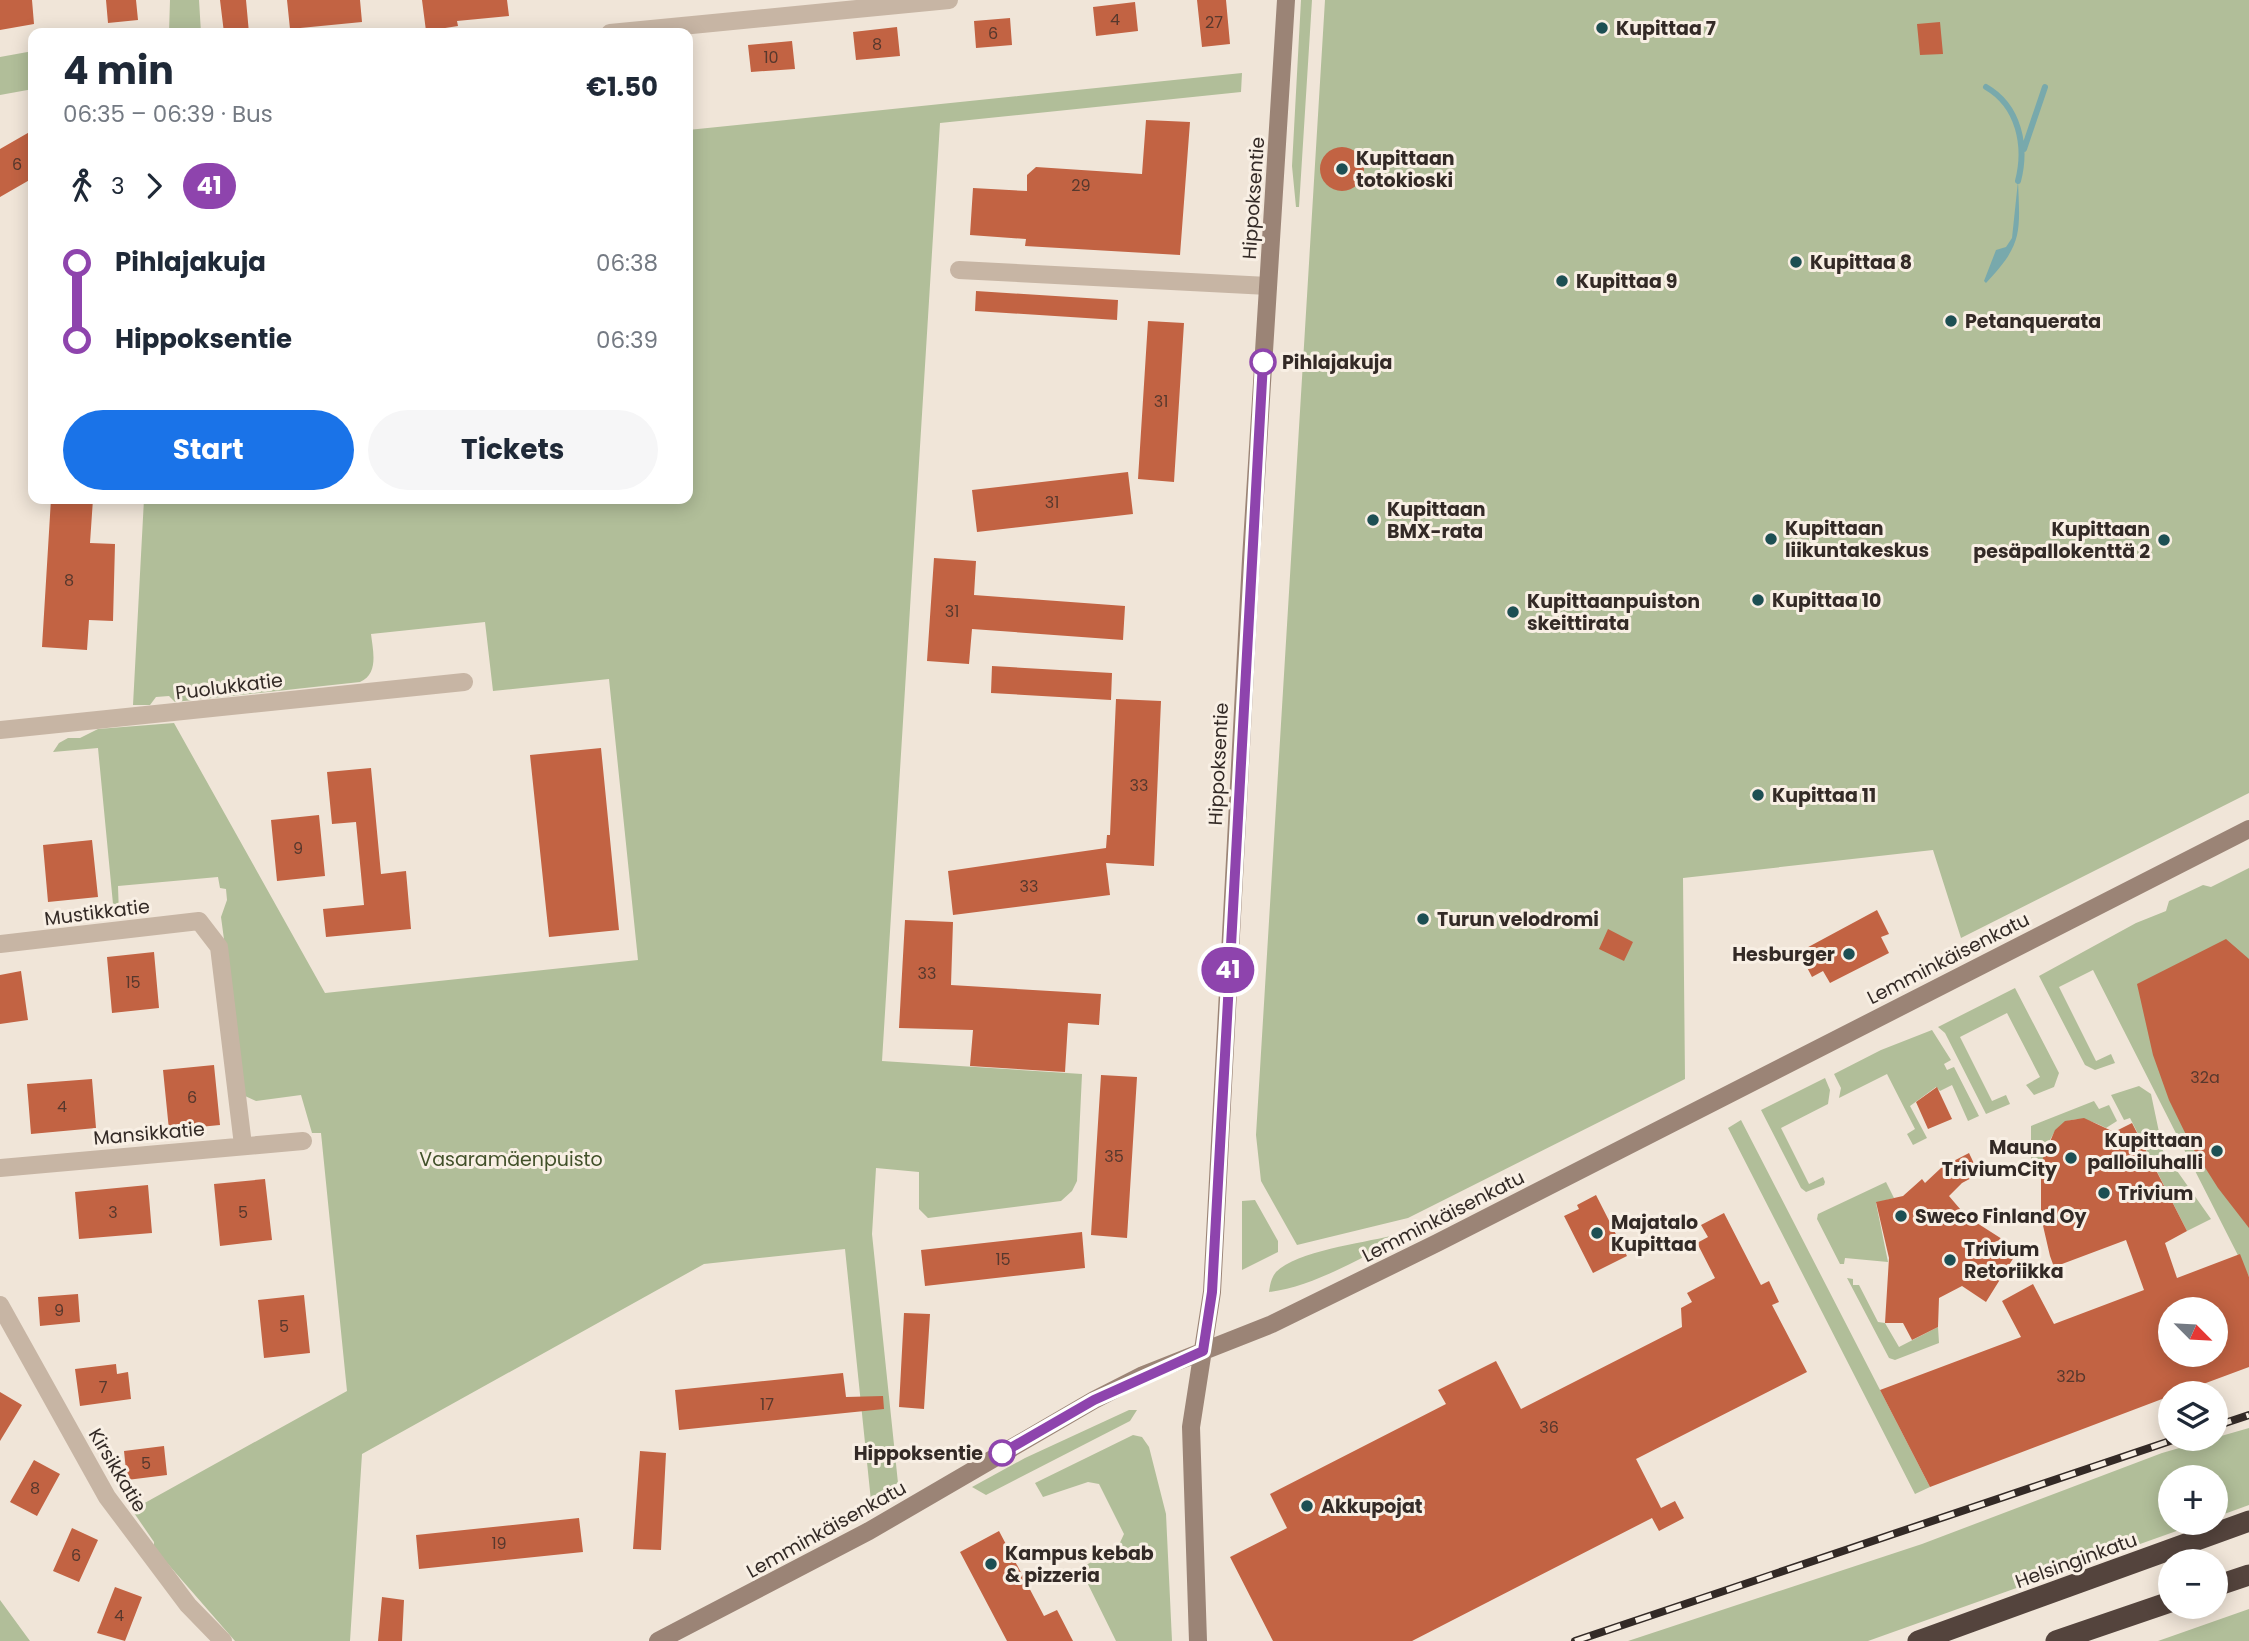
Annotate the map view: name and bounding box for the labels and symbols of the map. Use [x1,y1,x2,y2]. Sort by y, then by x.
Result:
house number: 4 [1110,8,1120,31]
house number: 27 [1205,11,1223,34]
place label: Kupittaa 7 [1616,15,1716,42]
marker: Kupittaa 7 [1594,20,1610,36]
house number: 6 [988,22,998,45]
house number: 8 [872,33,882,56]
house number: 10 [763,46,779,69]
street label: Hippoksentie [1236,136,1271,260]
place label: Kupittaan totokioski [1356,145,1455,194]
house number: 6 [12,153,22,176]
marker: Kupittaan totokioski [1334,161,1350,177]
house number: 29 [1071,174,1091,197]
place label: Kupittaa 8 [1810,249,1912,276]
marker: Kupittaa 8 [1788,254,1804,270]
place label: Kupittaa 9 [1576,268,1678,295]
marker: Kupittaa 9 [1554,273,1570,289]
place label: Petanquerata [1965,308,2101,335]
marker: Petanquerata [1943,313,1959,329]
marker: Pihlajakuja [1250,349,1276,375]
place label: Pihlajakuja [1282,349,1392,376]
house number: 31 [1154,390,1168,413]
house number: 31 [1045,491,1059,514]
place label: Kupittaan BMX-rata [1387,496,1486,545]
marker: Kupittaan BMX-rata [1365,512,1381,528]
place label: Kupittaan liikuntakeskus [1785,515,1929,564]
place label: Kupittaan pesäpallokenttä 2 [1973,516,2150,565]
marker: Kupittaan liikuntakeskus [1763,531,1779,547]
marker: Kupittaan pesäpallokenttä 2 [2156,532,2172,548]
house number: 8 [64,569,74,592]
place label: Kupittaa 10 [1772,587,1881,614]
place label: Kupittaanpuiston skeittirata [1527,588,1700,637]
marker: Kupittaa 10 [1750,592,1766,608]
house number: 31 [945,600,959,623]
marker: Kupittaanpuiston skeittirata [1505,604,1521,620]
street label: Puolukkatie [174,667,284,706]
street label: Hippoksentie [1202,702,1235,826]
house number: 33 [1130,774,1148,797]
place label: Kupittaa 11 [1772,782,1876,809]
marker: Kupittaa 11 [1750,787,1766,803]
house number: 9 [293,837,303,860]
house number: 33 [1020,875,1038,898]
street label: Mustikkatie [43,893,151,932]
place label: Turun velodromi [1437,906,1599,933]
street label: Lemminkäisenkatu [1862,906,2034,1011]
marker: Turun velodromi [1415,911,1431,927]
place label: Hesburger [1732,941,1835,968]
marker: Hesburger [1841,946,1857,962]
line badge: 41 [1196,947,1260,993]
house number: 33 [918,962,936,985]
house number: 15 [125,971,141,994]
house number: 32a [2190,1066,2220,1089]
house number: 6 [187,1086,197,1109]
house number: 4 [57,1095,67,1118]
street label: Mansikkatie [92,1115,206,1152]
place label: Kupittaan palloiluhalli [2087,1127,2203,1176]
place label: Mauno TriviumCity [1942,1134,2058,1183]
marker: Kupittaan palloiluhalli [2209,1143,2225,1159]
house number: 35 [1104,1145,1124,1168]
park label: Vasaramäenpuisto [419,1146,603,1173]
marker: Mauno TriviumCity [2063,1150,2079,1166]
street label: Lemminkäisenkatu [1357,1164,1529,1269]
place label: Trivium [2118,1180,2193,1207]
marker: Trivium [2096,1185,2112,1201]
house number: 3 [108,1201,118,1224]
house number: 5 [238,1201,248,1224]
place label: Sweco Finland Oy [1915,1203,2087,1230]
marker: Sweco Finland Oy [1893,1208,1909,1224]
place label: Majatalo Kupittaa [1611,1209,1698,1258]
marker: Majatalo Kupittaa [1589,1225,1605,1241]
place label: Trivium Retoriikka [1964,1236,2064,1285]
house number: 15 [995,1248,1011,1271]
marker: Trivium Retoriikka [1942,1252,1958,1268]
north arrow [2158,1297,2228,1367]
house number: 9 [54,1299,64,1322]
house number: 5 [279,1315,289,1338]
house number: 32b [2056,1365,2086,1388]
house number: 7 [99,1376,108,1399]
house number: 17 [760,1393,774,1416]
house number: 36 [1539,1416,1559,1439]
street label: Kirsikkatie [82,1423,153,1517]
place label: Hippoksentie [854,1440,983,1467]
marker: Hippoksentie [989,1440,1015,1466]
house number: 5 [141,1452,151,1475]
street label: Lemminkäisenkatu [741,1474,911,1585]
house number: 8 [30,1477,40,1500]
place label: Akkupojat [1321,1493,1423,1520]
marker: Akkupojat [1299,1498,1315,1514]
street label: Helsinginkatu [2012,1526,2141,1595]
house number: 19 [491,1532,507,1555]
place label: Kampus kebab & pizzeria [1005,1540,1154,1589]
house number: 6 [71,1544,81,1567]
marker: Kampus kebab & pizzeria [983,1556,999,1572]
house number: 4 [114,1604,124,1627]

